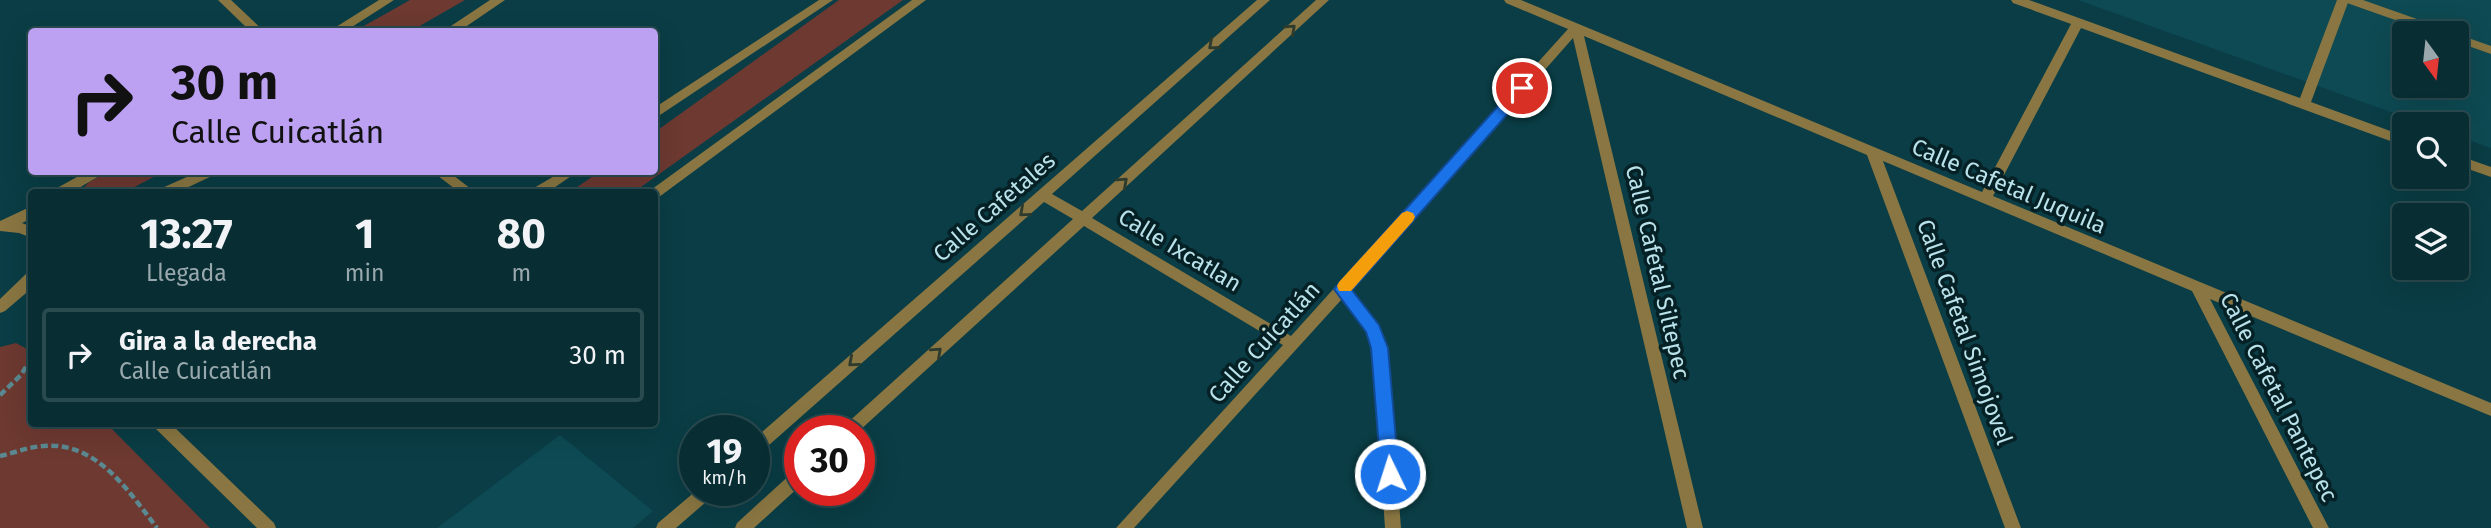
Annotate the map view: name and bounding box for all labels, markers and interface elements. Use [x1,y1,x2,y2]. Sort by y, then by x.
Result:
north arrow [2392,21,2469,98]
map controls [2392,21,2469,280]
one-way arrow [1283,24,1296,37]
one-way arrow [1208,37,1221,49]
text: 30 m [171,53,278,112]
icon: right [56,56,147,147]
pin [1492,58,1552,118]
icon: arrive [1503,69,1541,107]
button: search [2392,112,2469,189]
text: Calle Cuicatlán [171,113,384,151]
street label: Calle Cafetal Juquila [1908,132,2110,240]
street label: Calle Cafetales [927,146,1061,268]
street label: Calle Cafetal Siltepec [1620,162,1696,382]
one-way arrow [1115,178,1128,190]
street label: Calle Ixcatlan [1113,202,1247,298]
one-way arrow [1019,203,1032,216]
button: layers [2392,203,2469,280]
text: 13:27 [140,209,233,259]
text: 1 [355,209,374,259]
text: 80 [497,209,546,259]
street label: Calle Cafetal Simojovel [1911,215,2019,449]
text: Llegada [146,259,227,287]
text: min [345,259,385,287]
text: m [511,259,531,287]
street label: Calle Cuicatlán [1202,276,1326,408]
street label: Calle Cafetal Pantepec [2214,288,2344,506]
text: Gira a la derecha [119,326,317,357]
icon: right [60,336,98,374]
text: 30 m [569,340,626,371]
one-way arrow [929,347,942,360]
one-way arrow [848,354,861,366]
text: Calle Cuicatlán [119,357,272,385]
speed limit sign: 30 [784,415,875,506]
text: 19 [707,430,742,472]
position arrow [1353,437,1427,511]
text: km/h [702,467,747,489]

